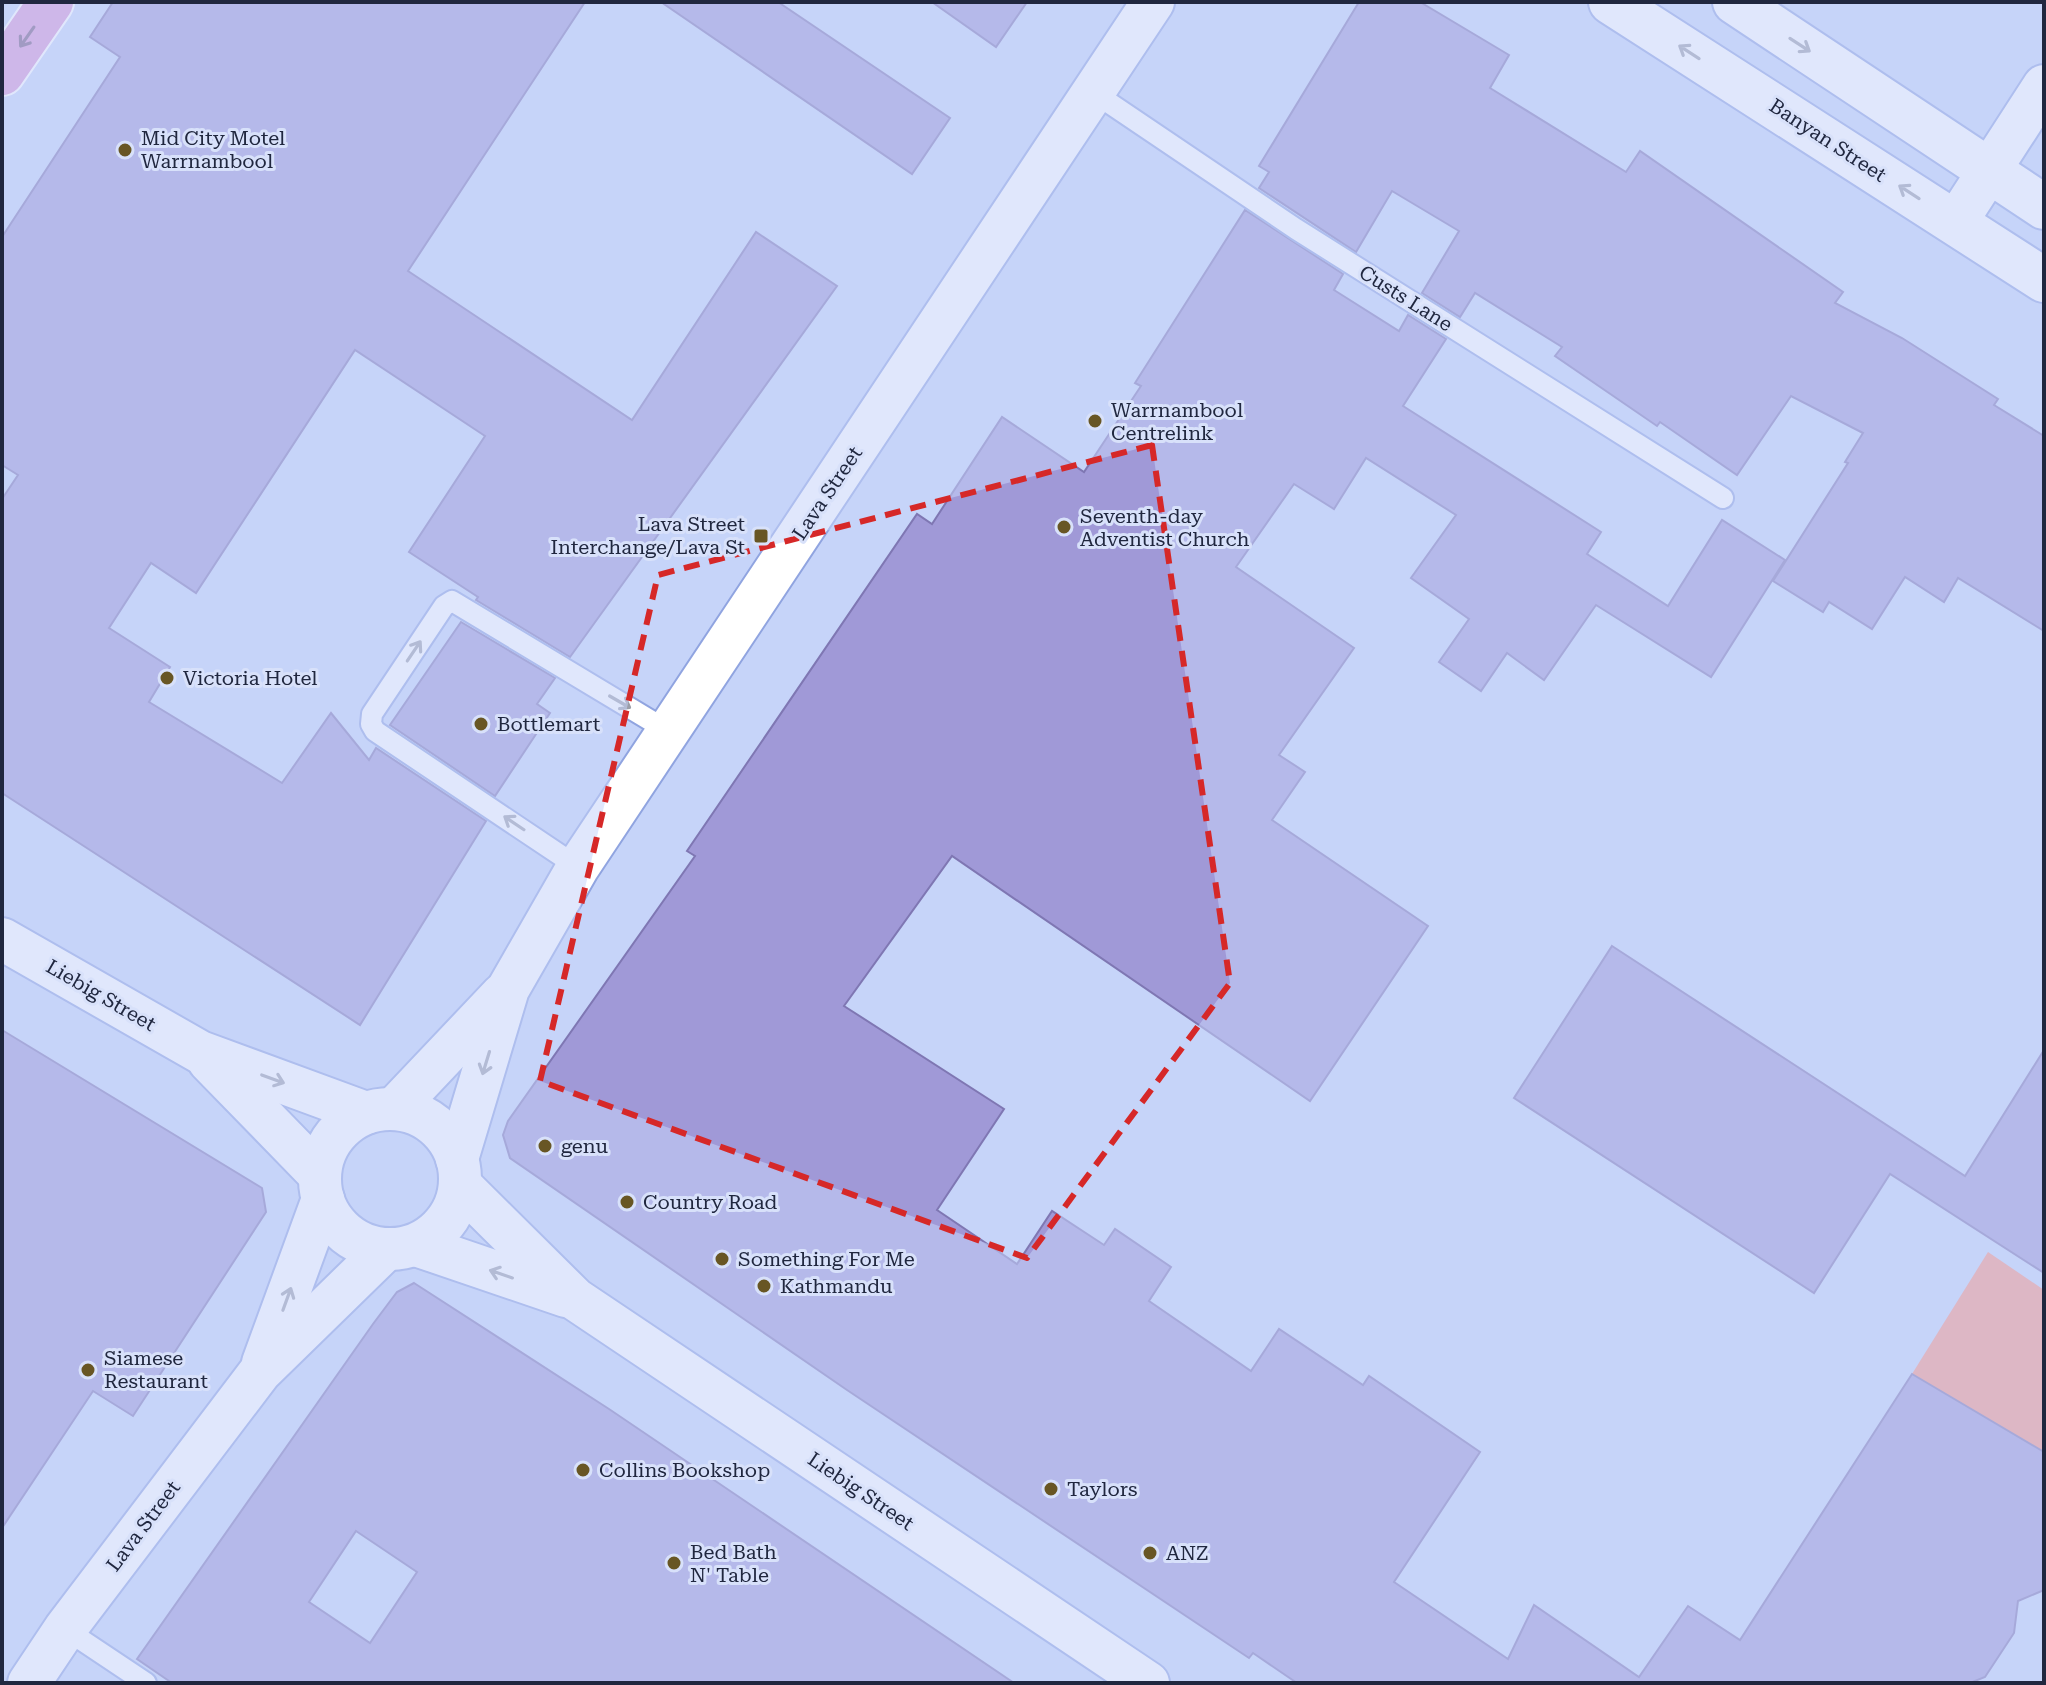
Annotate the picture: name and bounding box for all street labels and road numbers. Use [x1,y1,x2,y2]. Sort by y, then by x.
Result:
street label: Banyan Street [1765,93,1891,187]
street label: Custs Lane [1355,260,1457,336]
street label: Lava Street [787,441,867,544]
street label: Liebig Street [42,954,161,1036]
street label: Liebig Street [803,1447,919,1536]
street label: Lava Street [101,1475,185,1576]

